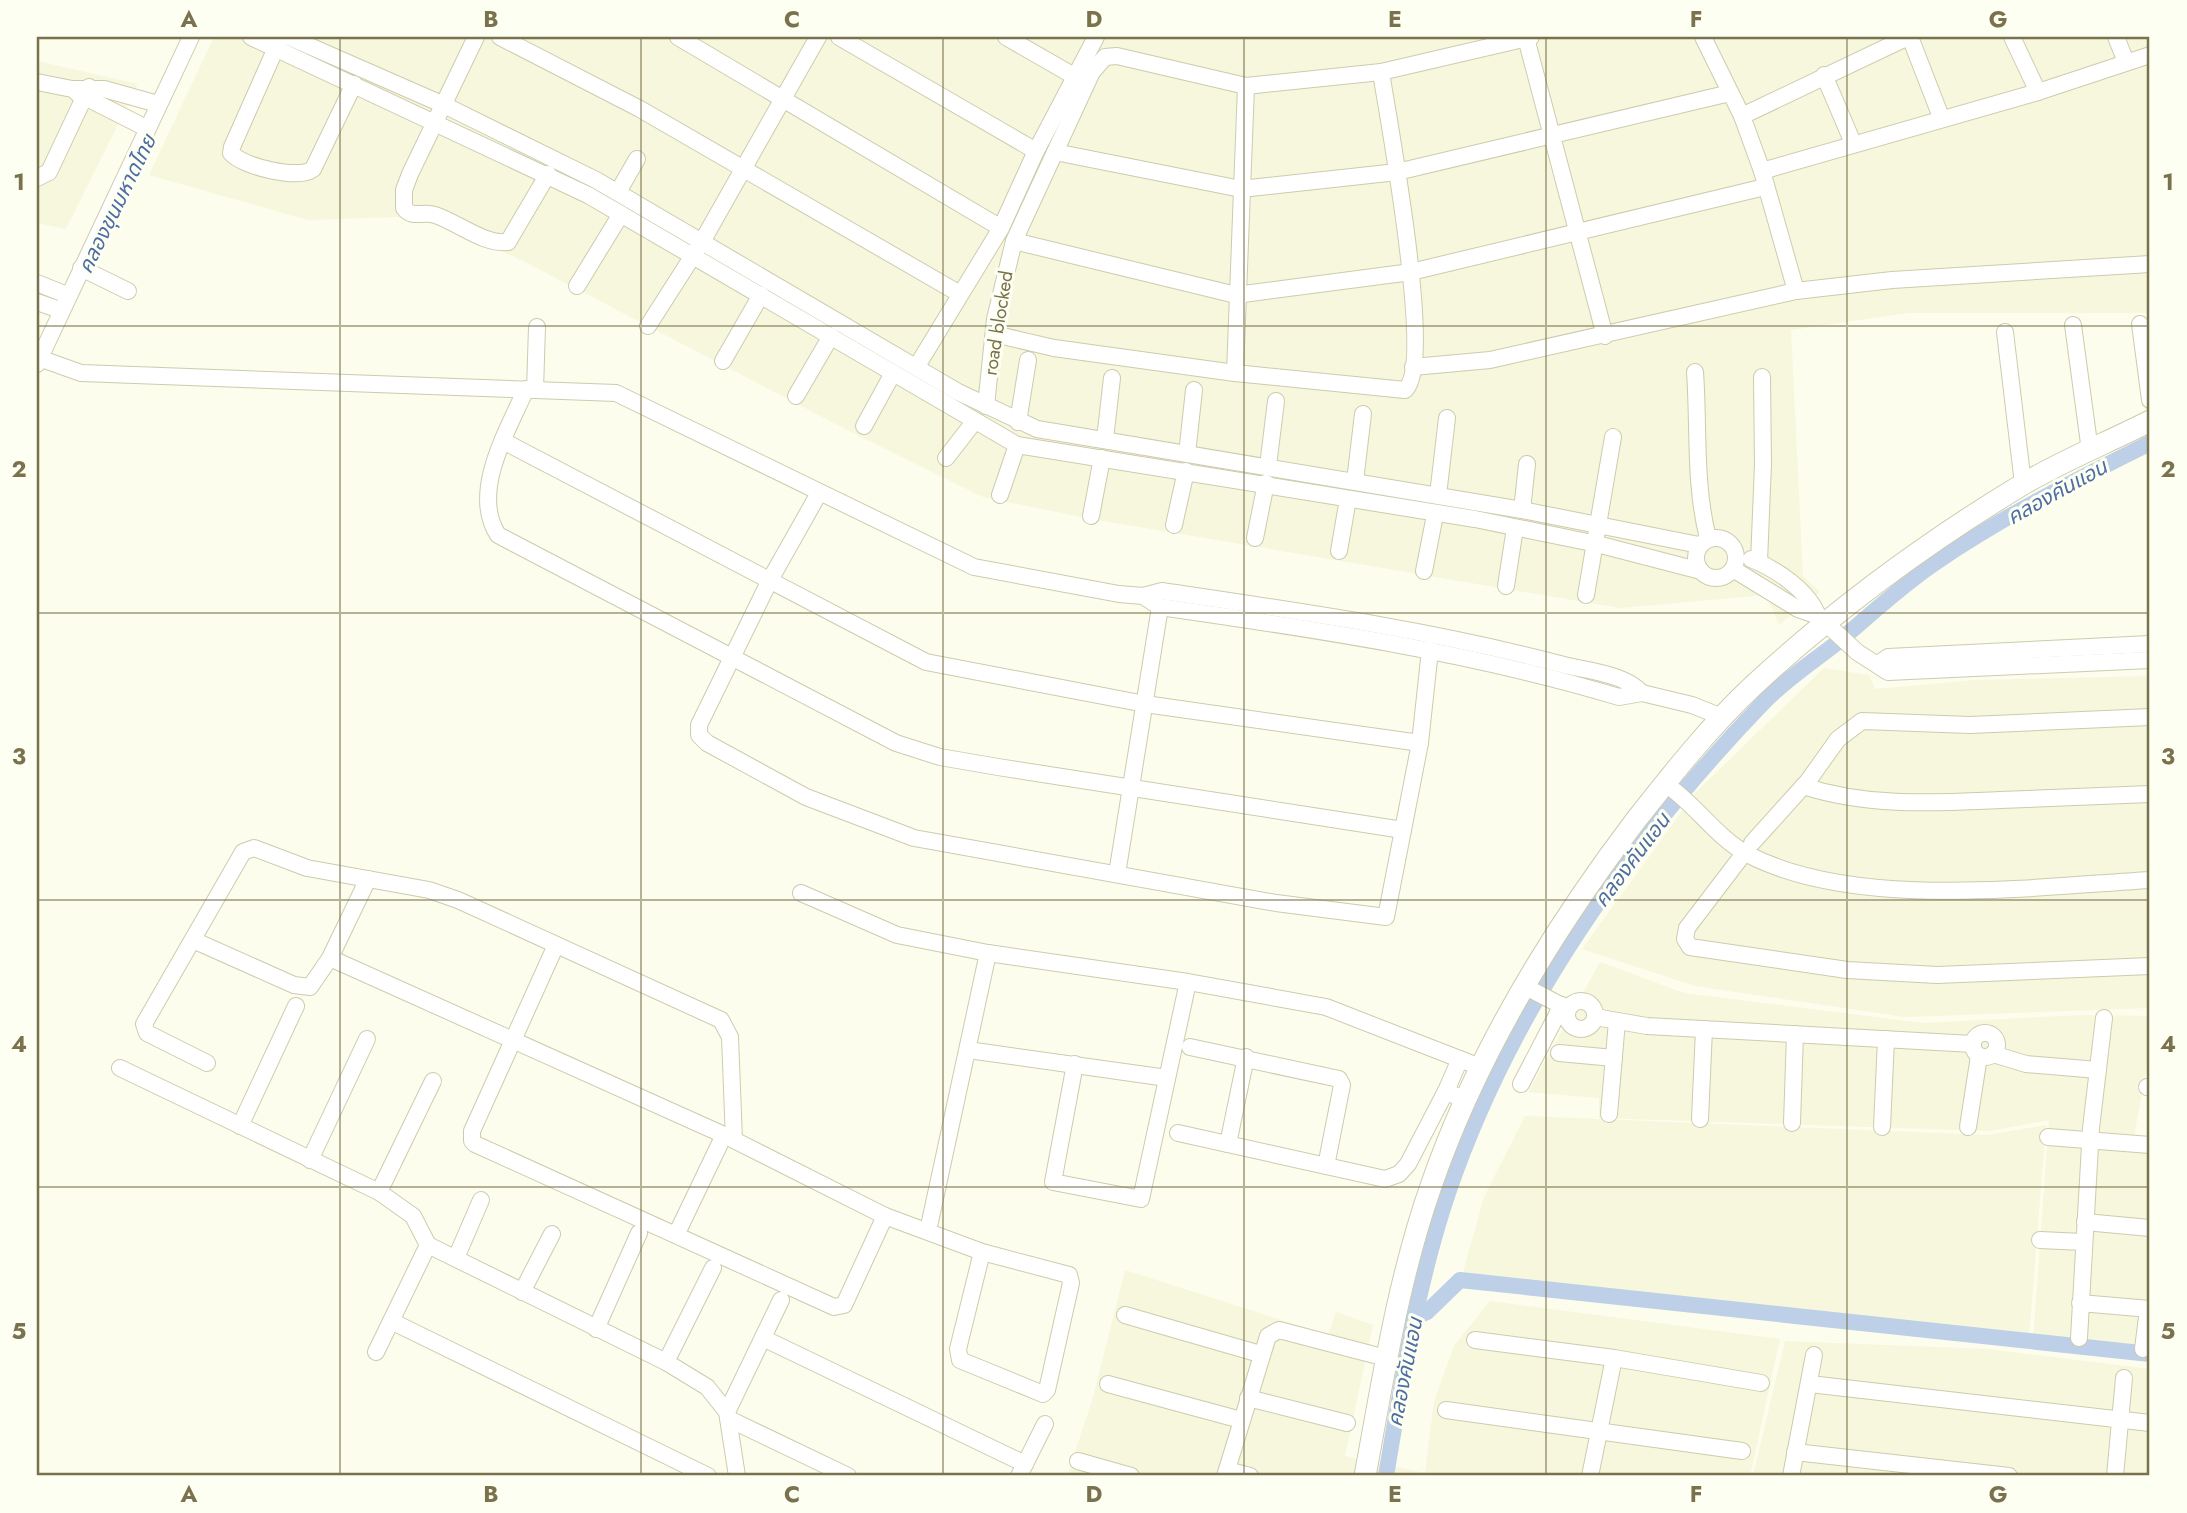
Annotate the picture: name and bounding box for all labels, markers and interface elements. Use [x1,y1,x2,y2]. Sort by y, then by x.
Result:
text: A [180,2,198,36]
text: B [483,2,499,36]
text: C [784,2,800,36]
text: D [1086,2,1103,36]
text: E [1388,2,1402,36]
text: F [1690,2,1702,36]
text: G [1989,2,2007,36]
water label: คลองขุนมหาดไทย [70,128,164,278]
text: 1 [13,165,25,199]
text: 1 [2162,165,2174,199]
street label: road blocked [976,269,1020,377]
text: 2 [11,452,27,486]
water label: คลองคันแอน [2001,452,2114,532]
text: 2 [2160,452,2176,486]
text: 3 [12,739,26,773]
text: 3 [2161,739,2175,773]
water label: คลองคันแอน [1587,806,1678,913]
text: 4 [11,1027,27,1061]
text: 4 [2160,1027,2176,1061]
text: 5 [12,1314,26,1348]
water label: คลองคันแอน [1380,1314,1430,1429]
text: 5 [2161,1314,2175,1348]
text: A [180,1477,198,1511]
text: B [483,1477,499,1511]
text: C [784,1477,800,1511]
text: D [1086,1477,1103,1511]
text: E [1388,1477,1402,1511]
text: F [1690,1477,1702,1511]
text: G [1989,1477,2007,1511]

